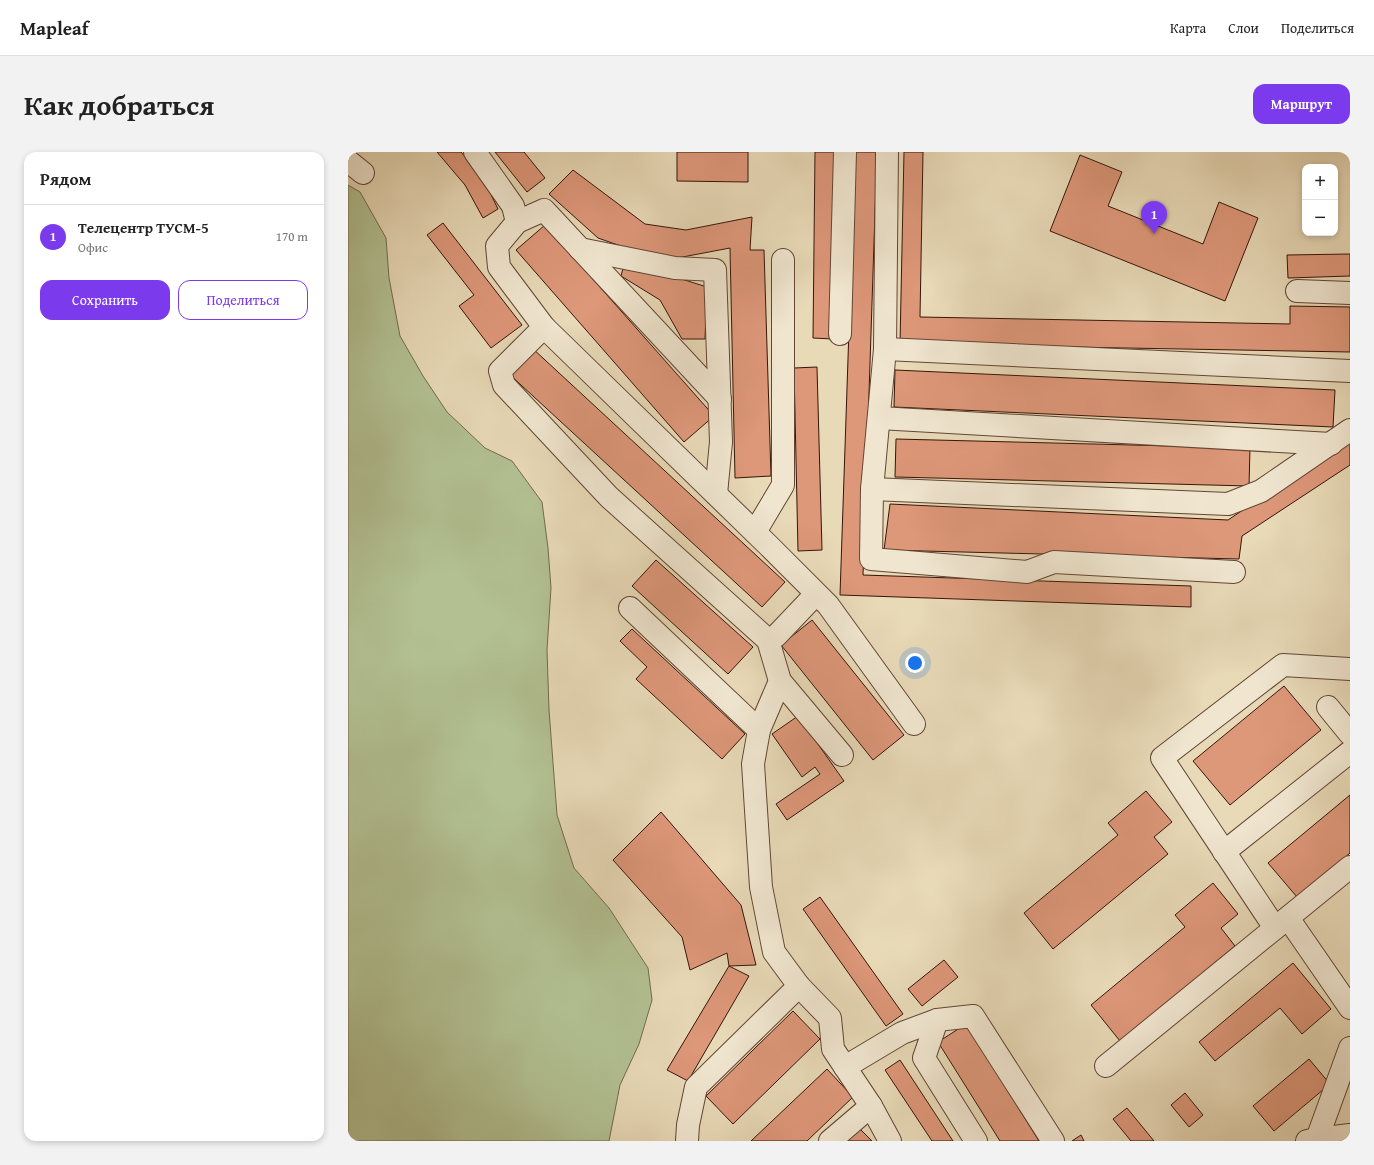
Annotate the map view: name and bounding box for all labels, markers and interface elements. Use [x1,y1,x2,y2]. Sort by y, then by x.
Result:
text: Mapleaf [20,14,89,42]
text: Карта [1170,18,1206,38]
text: Слои [1228,18,1259,38]
text: Поделиться [1281,18,1354,38]
text: Как добраться [24,84,214,125]
button: Маршрут [1253,84,1350,124]
map controls [1302,164,1338,236]
button: + [1302,164,1338,200]
text: Рядом [40,166,91,191]
button: − [1302,200,1338,236]
pin: 1 [1141,201,1167,234]
text: Телецентр ТУСМ-5 [78,217,209,238]
text: 1 [50,227,56,246]
text: 170 m [276,227,308,246]
text: Офис [78,238,108,257]
button: Сохранить [40,280,170,320]
button: Поделиться [178,280,308,320]
your location [905,653,925,673]

